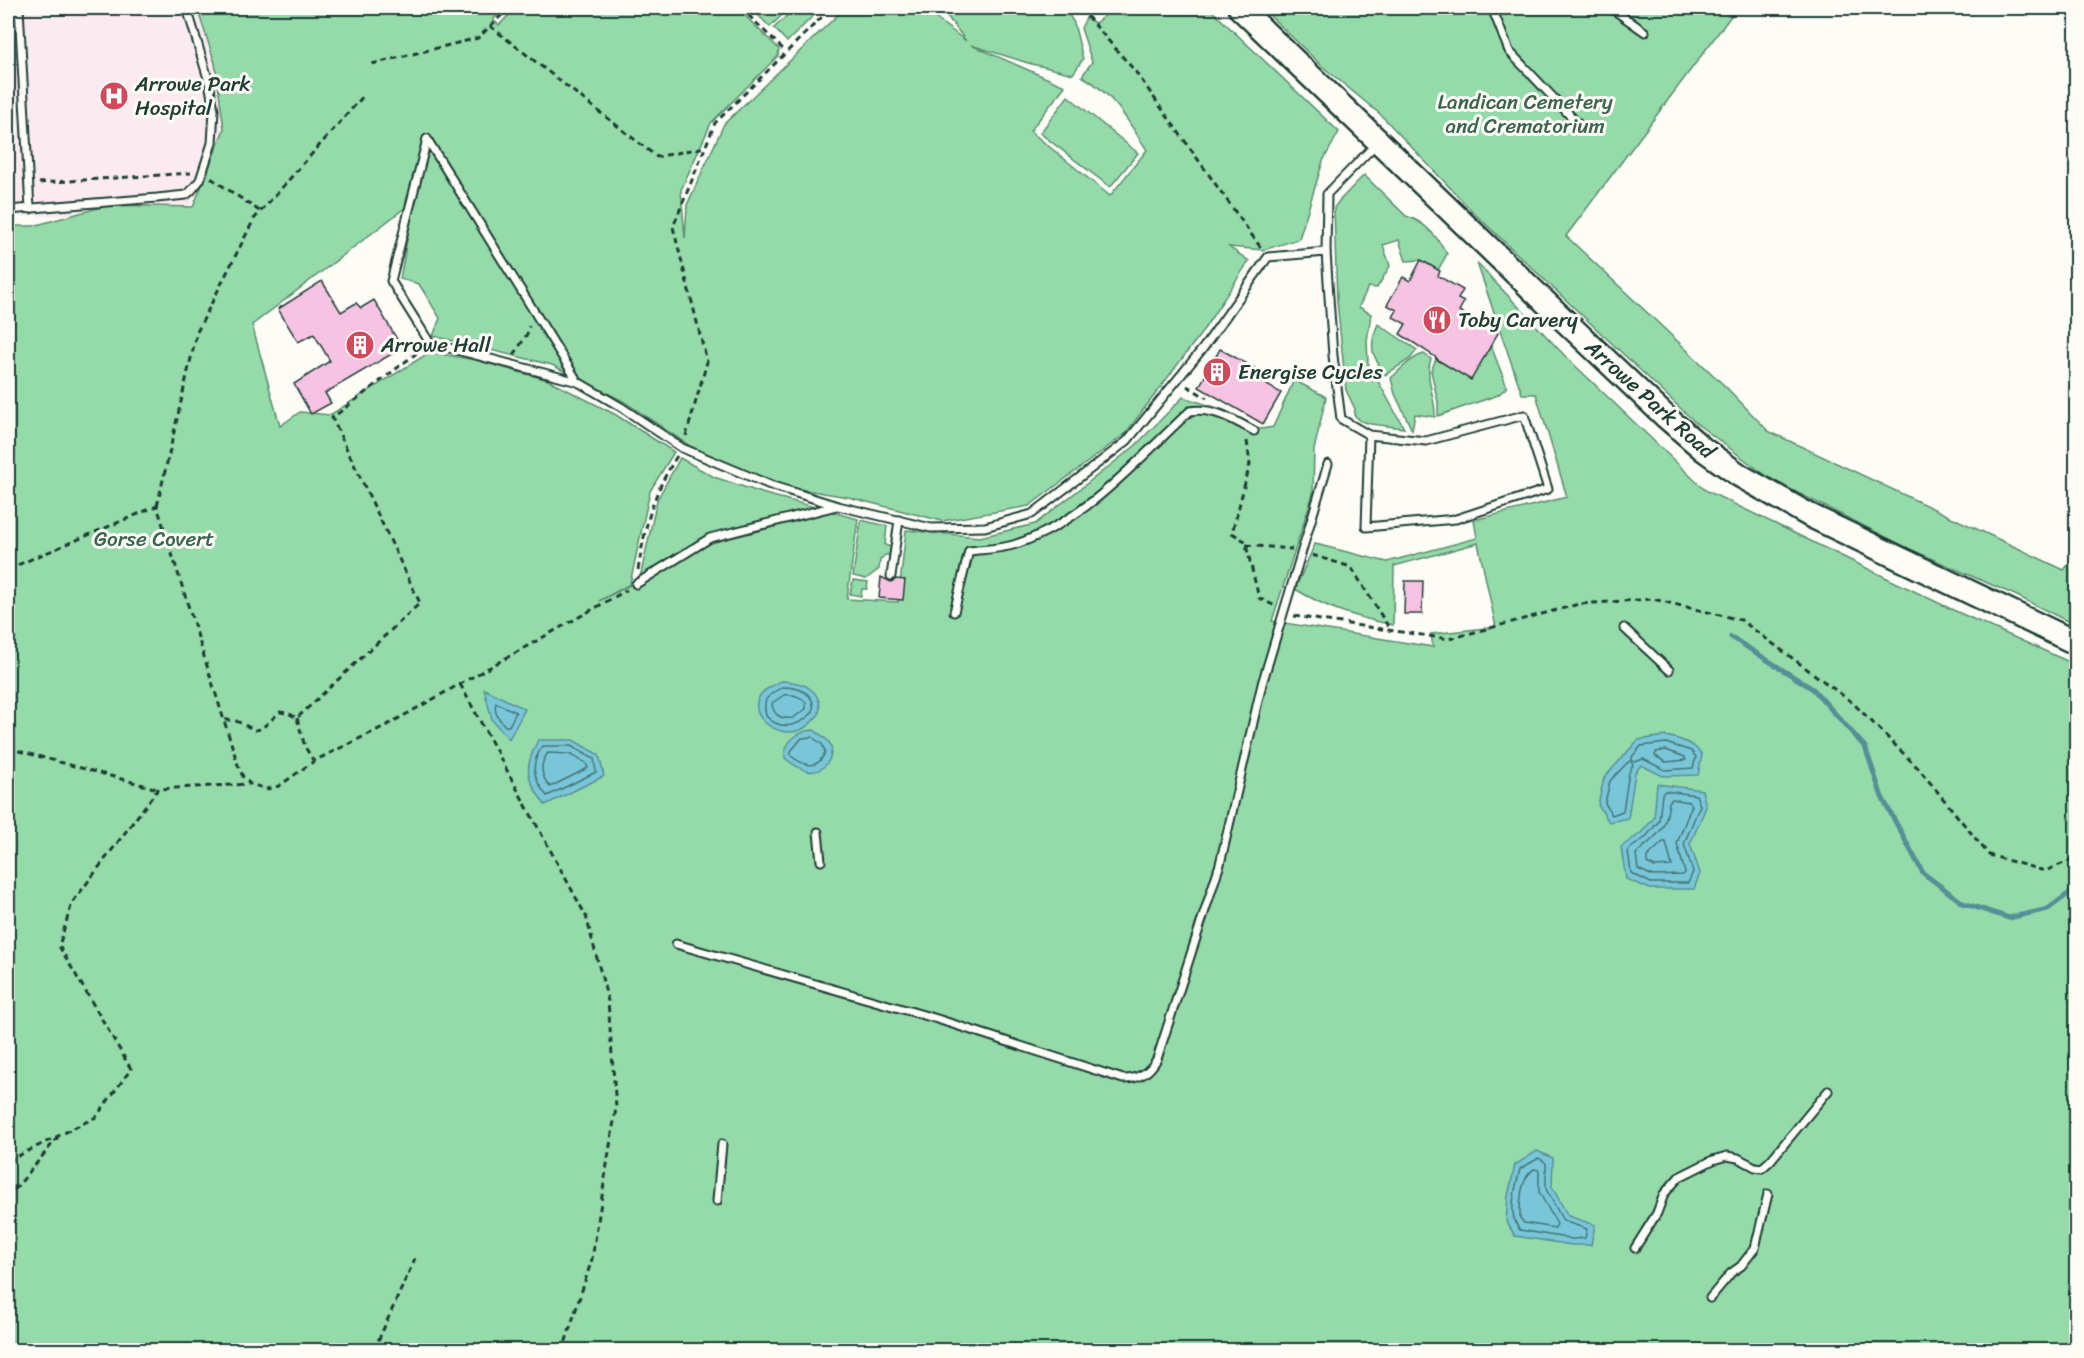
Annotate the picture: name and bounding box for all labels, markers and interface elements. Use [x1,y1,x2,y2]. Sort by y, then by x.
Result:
place label: Arrowe Park Hospital [134,65,250,127]
hospital icon: Arrowe Park Hospital [98,80,130,112]
park label: Landican Cemetery and Crematorium [1437,83,1613,145]
place label: Toby Carvery [1458,301,1578,339]
restaurant icon: Toby Carvery [1421,304,1453,336]
place label: Arrowe Hall [380,326,492,364]
building icon: Arrowe Hall [344,329,376,361]
street label: Arrowe Park Road [1575,329,1726,470]
place label: Energise Cycles [1238,353,1383,391]
building icon: Energise Cycles [1201,356,1233,388]
park label: Gorse Covert [94,520,214,558]

